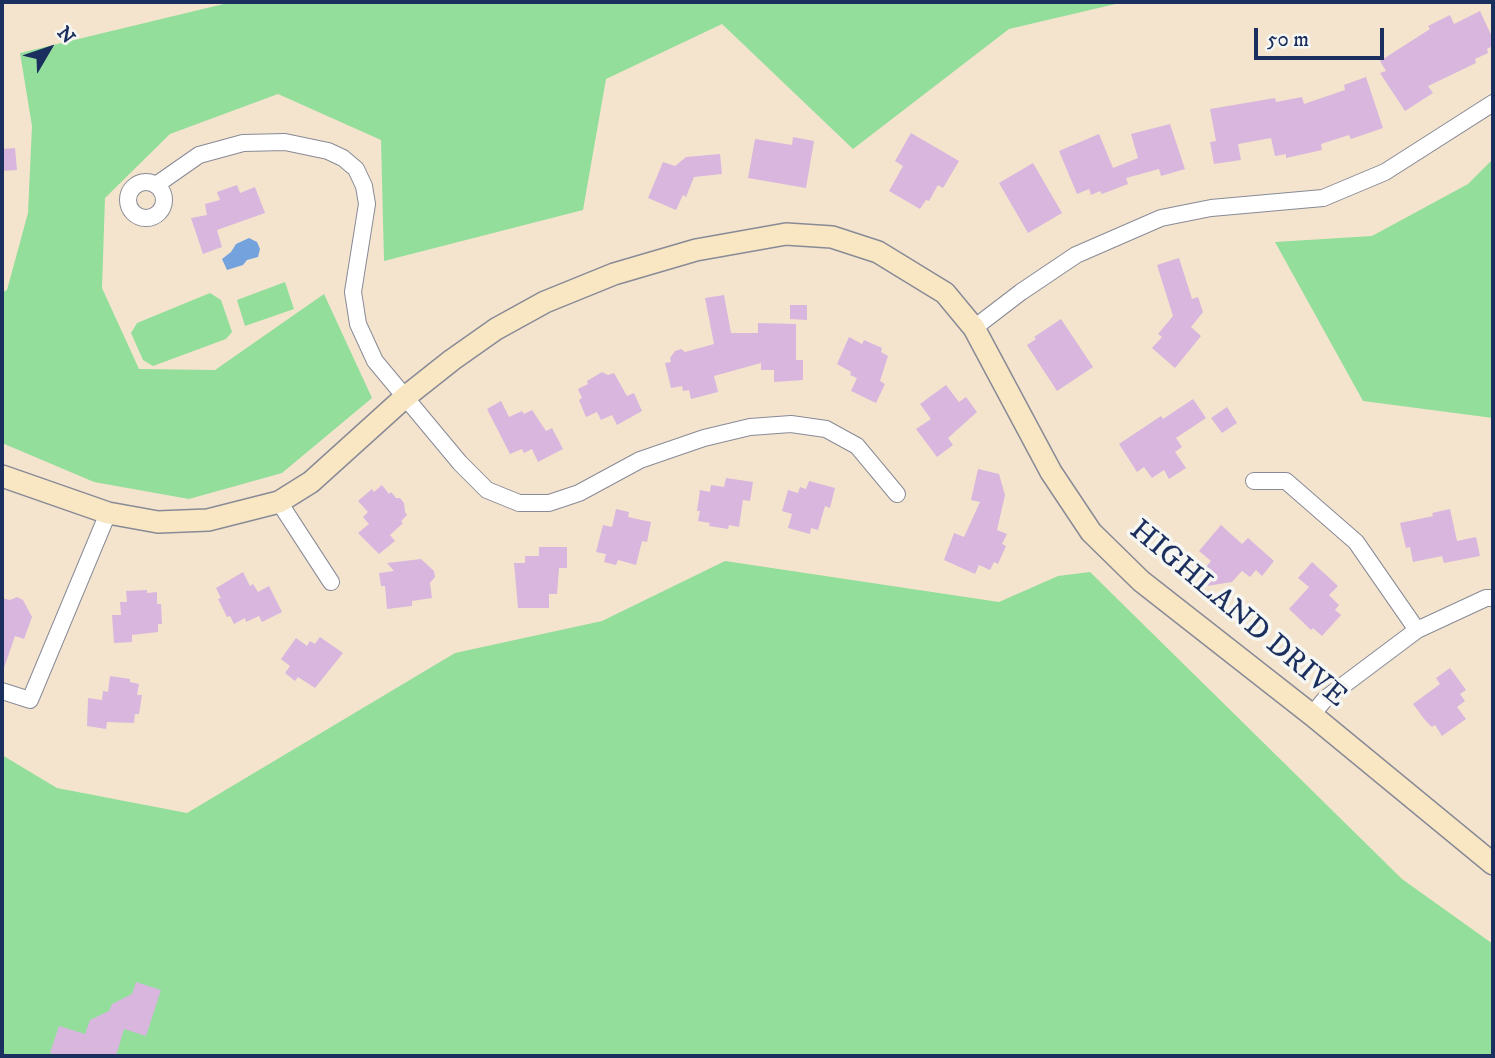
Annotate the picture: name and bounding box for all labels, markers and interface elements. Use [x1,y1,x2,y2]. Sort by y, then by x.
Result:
north arrow [14,14,84,84]
scale bar [1257,14,1386,58]
text: N [52,22,80,49]
text: 50 m [1267,27,1309,53]
street label: HIGHLAND DRIVE [1121,514,1353,716]

